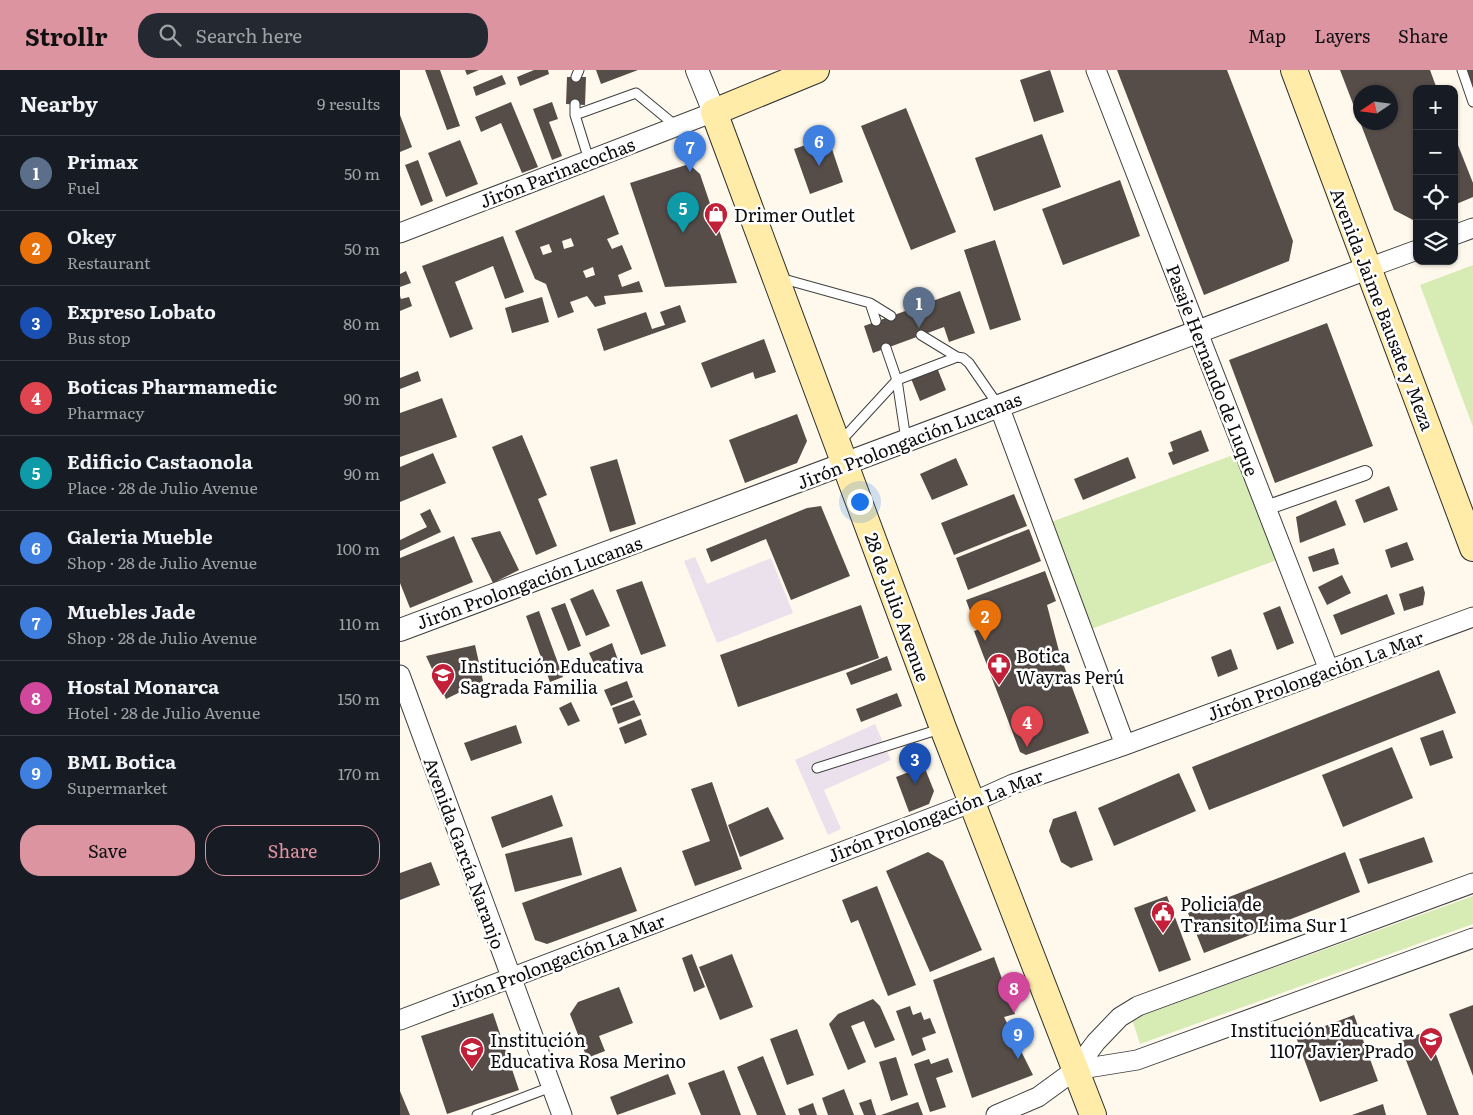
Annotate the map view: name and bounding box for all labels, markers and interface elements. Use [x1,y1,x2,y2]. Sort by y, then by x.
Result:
search box [138,13,488,58]
text: Strollr [25,18,108,53]
icon: search [156,21,184,49]
text: Search here [196,21,302,49]
text: Map [1248,22,1286,49]
text: Layers [1314,22,1370,49]
text: Share [1398,22,1448,49]
north arrow [1353,85,1398,130]
map controls [1413,85,1458,265]
button: + [1413,85,1458,130]
text: Nearby [20,87,98,118]
text: 9 results [317,91,380,115]
pin: 6 [803,125,835,166]
street label: Jirón Parinacochas [475,130,639,214]
button: − [1413,130,1458,175]
pin: 7 [674,131,706,172]
text: Primax [67,147,138,175]
text: 1 [33,161,39,185]
text: 50 m [344,161,380,185]
text: Fuel [67,175,100,199]
button: locate [1413,175,1458,220]
street label: Avenida Jaime Bausate y Meza [1324,184,1442,434]
pin: 5 [667,192,699,233]
shop icon: Drimer Outlet [703,201,729,235]
place label: Drimer Outlet [734,201,856,228]
button: layers [1413,220,1458,265]
text: Okey [67,222,116,250]
text: 2 [32,236,40,260]
text: 50 m [344,236,380,260]
text: Restaurant [67,250,151,274]
street label: Pasaje Hernando de Luque [1160,260,1266,480]
pin: 1 [903,287,935,328]
text: Expreso Lobato [67,297,216,325]
text: 3 [32,311,40,335]
text: 80 m [343,311,380,335]
text: Bus stop [67,325,131,349]
text: Boticas Pharmamedic [67,372,277,400]
street label: Jirón Prolongación Lucanas [793,385,1025,495]
text: 4 [31,386,41,410]
text: 90 m [344,386,380,410]
text: Pharmacy [67,400,145,424]
text: Edificio Castaonola [67,447,253,475]
text: 5 [32,461,40,485]
text: 90 m [344,461,380,485]
text: Place · 28 de Julio Avenue [67,475,258,499]
your location [847,489,873,515]
text: Galeria Mueble [67,522,213,550]
street label: Jirón Prolongación Lucanas [412,529,646,635]
street label: 28 de Julio Avenue [859,529,937,685]
text: 6 [31,536,41,560]
text: 100 m [336,536,380,560]
text: Shop · 28 de Julio Avenue [67,550,257,574]
text: Muebles Jade [67,597,196,625]
pin: 2 [969,600,1001,641]
text: 7 [32,611,40,635]
text: 110 m [339,611,380,635]
street label: Jirón Prolongación La Mar [1203,623,1427,727]
text: Shop · 28 de Julio Avenue [67,625,257,649]
place label: Botica Wayras Perú [1016,642,1124,690]
place label: Institución Educativa Sagrada Familia [460,652,644,700]
pharmacy icon: Botica Wayras Perú [986,652,1012,686]
school or university icon: Institución Educativa Sagrada Familia [430,662,456,696]
text: Hostal Monarca [67,672,219,700]
text: 8 [31,686,41,710]
text: 150 m [337,686,380,710]
text: Hotel · 28 de Julio Avenue [67,700,260,724]
pin: 4 [1011,706,1043,747]
pin: 3 [899,743,931,784]
text: BML Botica [67,747,176,775]
street label: Avenida García Naranjo [418,753,512,953]
text: 9 [31,761,41,785]
text: 170 m [338,761,380,785]
street label: Jirón Prolongación La Mar [823,761,1047,869]
text: Supermarket [67,775,167,799]
button: Save [20,825,195,876]
button: Share [205,825,380,876]
place label: Policia de Transito Lima Sur 1 [1180,890,1347,938]
public building icon: Policia de Transito Lima Sur 1 [1150,900,1176,934]
street label: Jirón Prolongación La Mar [445,906,669,1014]
pin: 8 [998,972,1030,1013]
place label: Institución Educativa 1107 Javier Prado [1230,1016,1414,1064]
pin: 9 [1002,1018,1034,1059]
place label: Institución Educativa Rosa Merino [490,1026,686,1074]
school or university icon: Institución Educativa 1107 Javier Prado [1418,1026,1444,1060]
school or university icon: Institución Educativa Rosa Merino [459,1036,485,1070]

